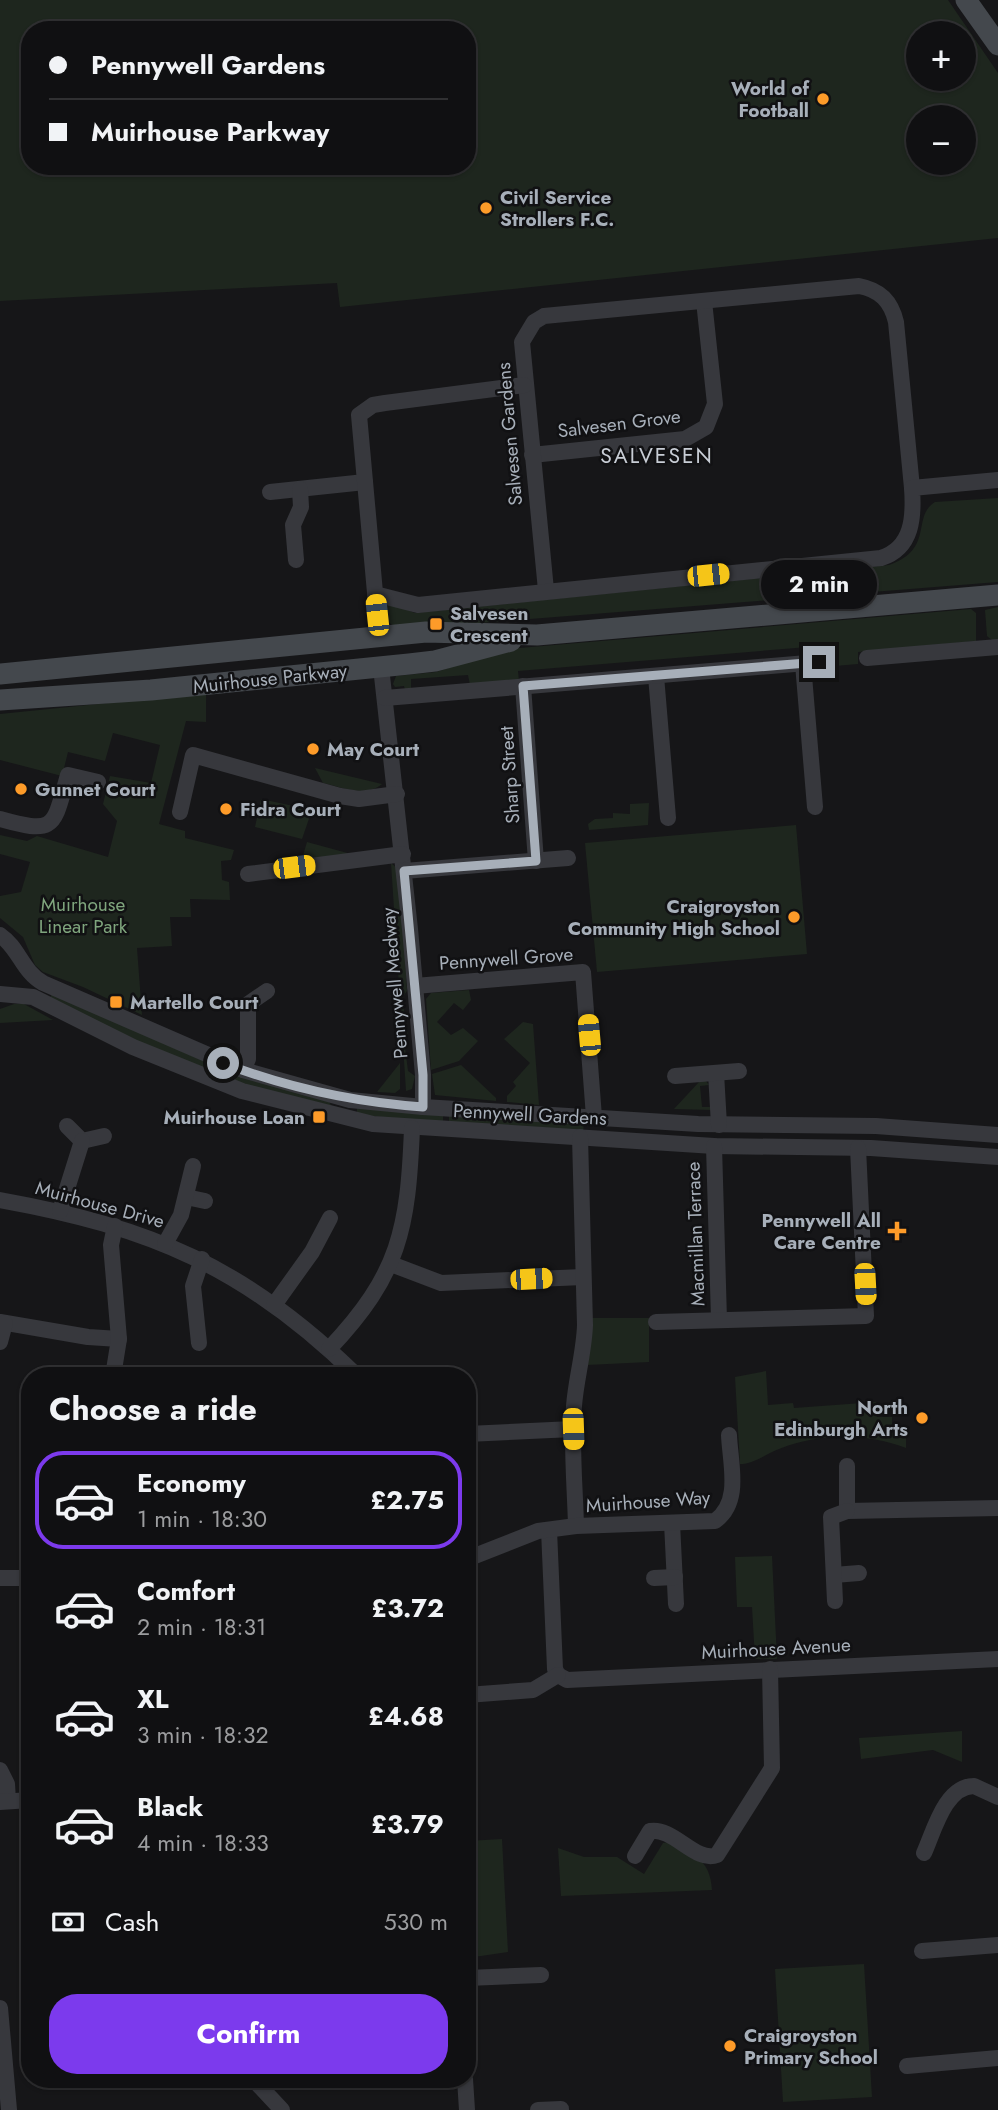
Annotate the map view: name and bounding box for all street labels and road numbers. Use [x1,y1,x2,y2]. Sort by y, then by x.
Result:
street label: Salvesen Gardens [490,361,529,507]
street label: Salvesen Grove [556,403,682,444]
street label: Muirhouse Parkway [192,657,349,700]
street label: Sharp Street [493,725,526,825]
street label: Pennywell Medway [374,906,415,1060]
street label: Pennywell Grove [438,940,574,977]
street label: Pennywell Gardens [452,1097,608,1132]
street label: Macmillan Terrace [679,1161,712,1307]
street label: Muirhouse Drive [32,1174,168,1235]
street label: Muirhouse Way [585,1484,712,1519]
street label: Muirhouse Avenue [701,1631,852,1666]

